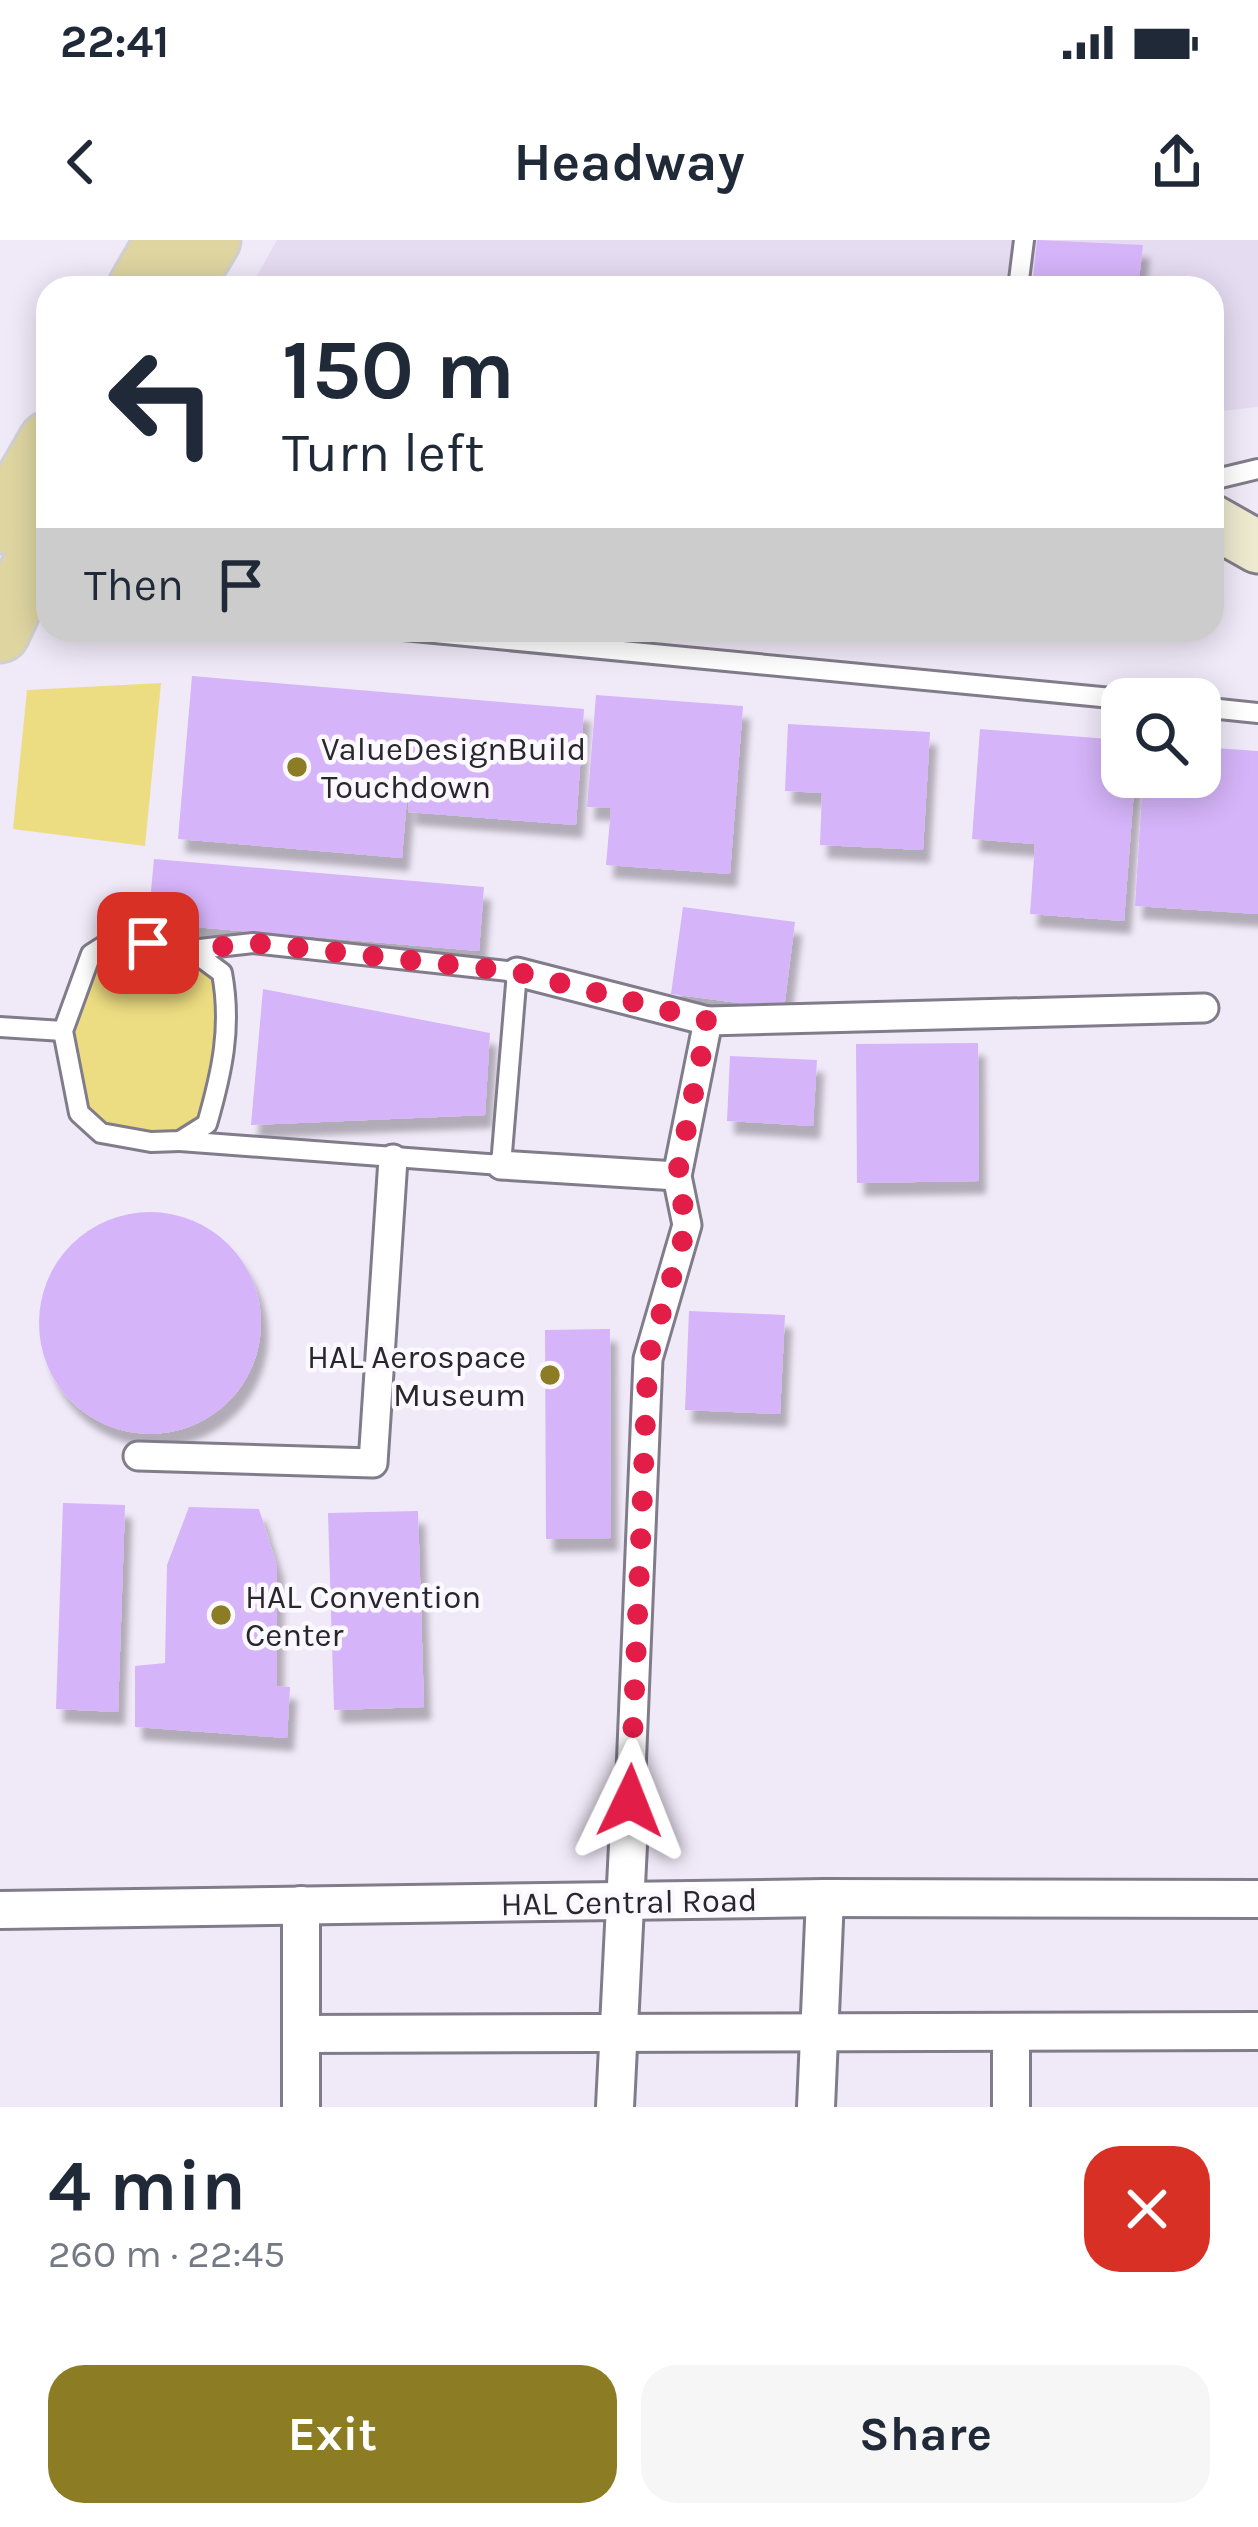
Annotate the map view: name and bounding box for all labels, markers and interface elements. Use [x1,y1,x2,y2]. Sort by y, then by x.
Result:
text: 22:41 [60,16,169,68]
icon: back [48,129,114,195]
icon: share [1144,129,1210,195]
text: Headway [513,130,745,194]
text: 150 m [282,321,515,419]
icon: left [84,324,240,480]
text: Turn left [282,421,485,485]
icon: arrive [208,552,274,618]
text: Then [84,559,184,611]
map controls [1101,678,1221,798]
button: search [1101,678,1221,798]
place label: ValueDesignBuild Touchdown [321,730,586,806]
marker: ValueDesignBuild Touchdown [284,754,310,780]
pin [97,892,199,994]
icon: arrive [115,910,181,976]
place label: HAL Aerospace Museum [307,1338,526,1414]
marker: HAL Aerospace Museum [537,1362,563,1388]
place label: HAL Convention Center [245,1578,481,1654]
marker: HAL Convention Center [208,1602,234,1628]
position arrow [567,1738,693,1864]
street label: HAL Central Road [500,1881,758,1923]
text: 4 min [48,2144,246,2228]
button: close [1084,2146,1210,2272]
text: 260 m · 22:45 [48,2231,285,2277]
button: Exit [48,2365,617,2503]
button: Share [641,2365,1210,2503]

